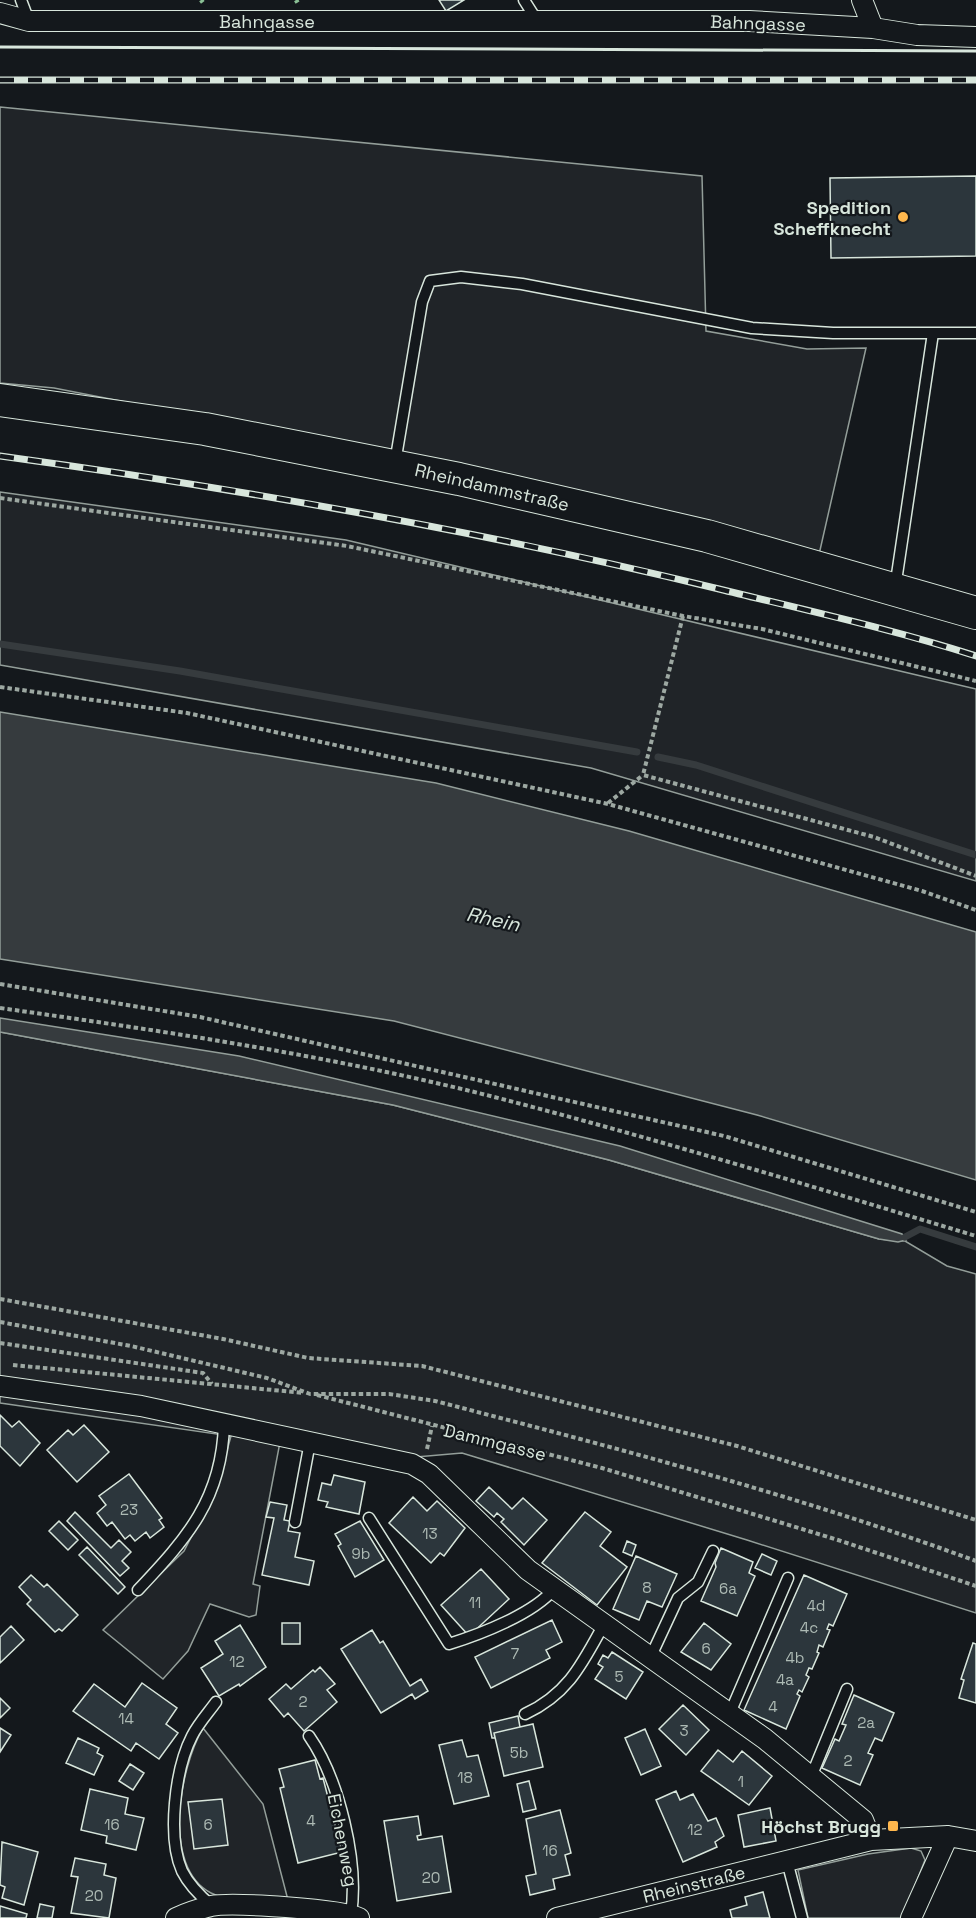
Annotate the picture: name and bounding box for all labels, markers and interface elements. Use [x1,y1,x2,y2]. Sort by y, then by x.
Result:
street label: Bahngasse [219,10,315,33]
street label: Bahngasse [710,10,806,36]
place label: Spedition Scheffknecht [773,196,891,240]
marker: Spedition Scheffknecht [896,210,910,224]
street label: Rheindammstraße [413,458,571,516]
water label: Rhein [464,901,523,937]
street label: Dammgasse [441,1418,549,1466]
house number: 23 [120,1500,138,1519]
house number: 13 [422,1524,438,1543]
house number: 9b [352,1544,370,1563]
house number: 8 [642,1578,652,1597]
house number: 6a [719,1579,737,1598]
house number: 11 [469,1593,481,1612]
house number: 4d [806,1596,826,1615]
house number: 4c [800,1618,818,1637]
house number: 6 [701,1639,711,1658]
house number: 7 [511,1644,519,1663]
house number: 4b [785,1648,805,1667]
house number: 12 [229,1652,245,1671]
house number: 5 [615,1667,624,1686]
house number: 4a [776,1670,794,1689]
house number: 2 [298,1692,308,1711]
house number: 4 [768,1697,778,1716]
house number: 14 [118,1709,134,1728]
house number: 2a [857,1713,875,1732]
house number: 3 [679,1721,689,1740]
house number: 5b [510,1743,528,1762]
house number: 2 [843,1751,853,1770]
house number: 18 [457,1768,473,1787]
house number: 1 [738,1772,744,1791]
street label: Eichenweg [323,1791,363,1889]
house number: 4 [306,1811,316,1830]
house number: 16 [104,1815,120,1834]
house number: 6 [203,1815,213,1834]
place label: Höchst Brugg [761,1815,881,1838]
marker: Höchst Brugg [886,1819,900,1833]
house number: 12 [687,1820,703,1839]
house number: 16 [542,1841,558,1860]
street label: Rheinstraße [640,1860,748,1908]
house number: 20 [422,1868,440,1887]
house number: 20 [85,1886,103,1905]

